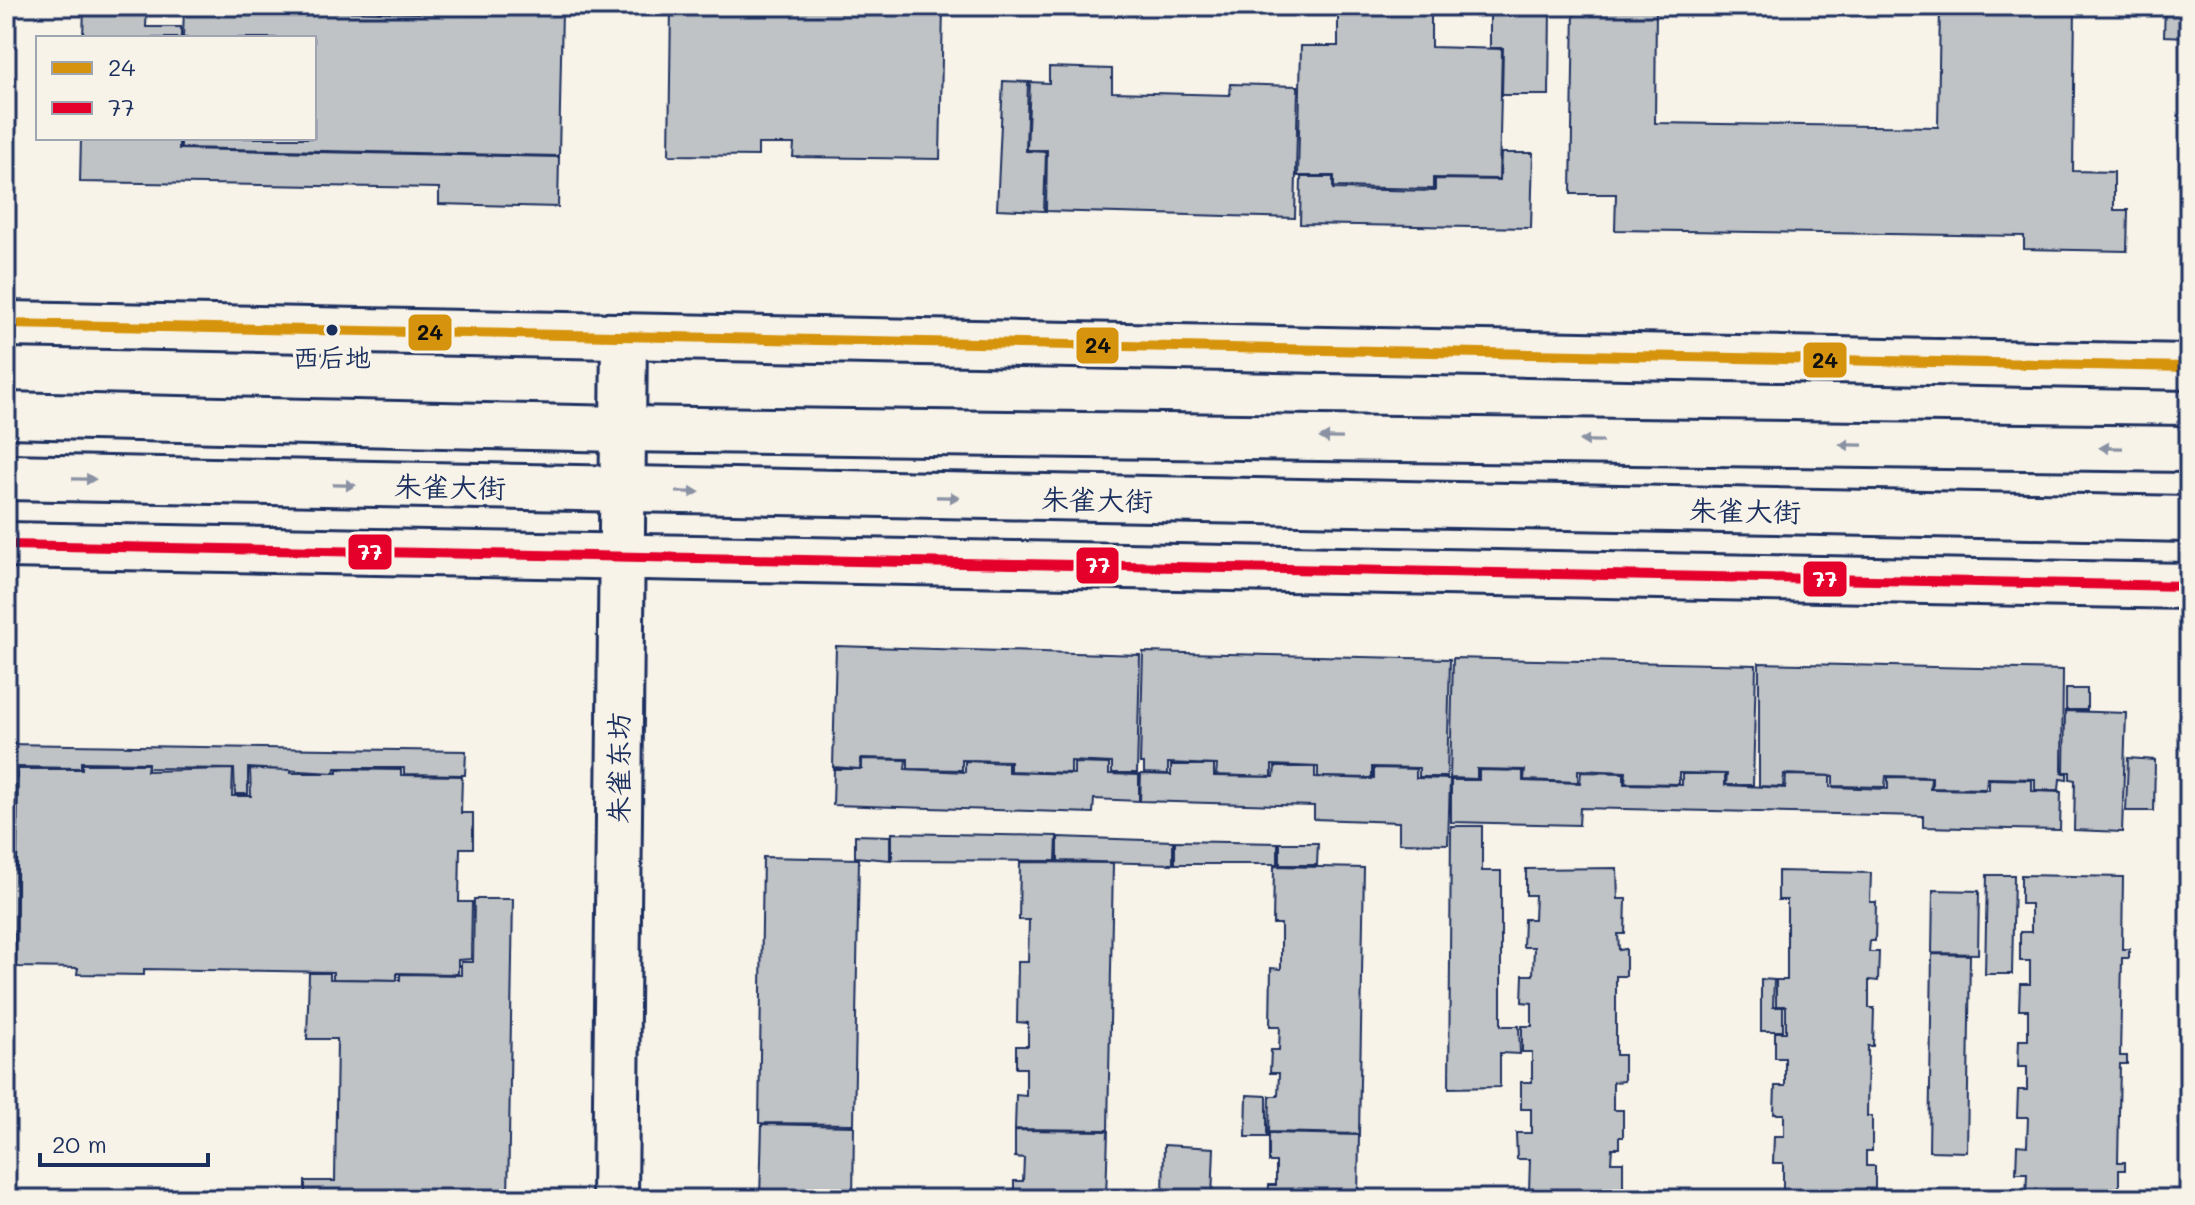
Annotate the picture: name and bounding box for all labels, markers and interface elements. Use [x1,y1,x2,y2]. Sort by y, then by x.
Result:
legend [36,36,316,140]
text: 24 [108,51,135,82]
text: 77 [108,91,135,122]
line badge: 24 [407,313,453,352]
text: 24 [417,317,443,346]
marker: 西后地 [324,322,340,338]
line badge: 24 [1075,326,1120,365]
text: 24 [1085,330,1111,359]
place label: 西后地 [293,340,371,374]
line badge: 24 [1802,341,1848,379]
text: 24 [1812,345,1838,374]
one-way arrow [1318,432,1343,444]
one-way arrow [1578,435,1603,447]
one-way arrow [1838,438,1863,451]
one-way arrow [2098,442,2123,454]
street label: 朱雀大街 [394,467,506,505]
one-way arrow [72,472,97,485]
one-way arrow [332,478,357,491]
street label: 朱雀大街 [1041,480,1153,518]
one-way arrow [676,486,701,498]
one-way arrow [936,491,961,503]
street label: 朱雀大街 [1689,491,1801,529]
line badge: 77 [347,533,393,571]
text: 77 [358,537,382,566]
line badge: 77 [1075,546,1120,585]
text: 77 [1086,550,1110,579]
line badge: 77 [1802,560,1848,598]
text: 77 [1813,564,1837,593]
street label: 朱雀东坊 [600,712,636,824]
scale bar [40,1117,208,1167]
text: 20 m [52,1128,107,1159]

